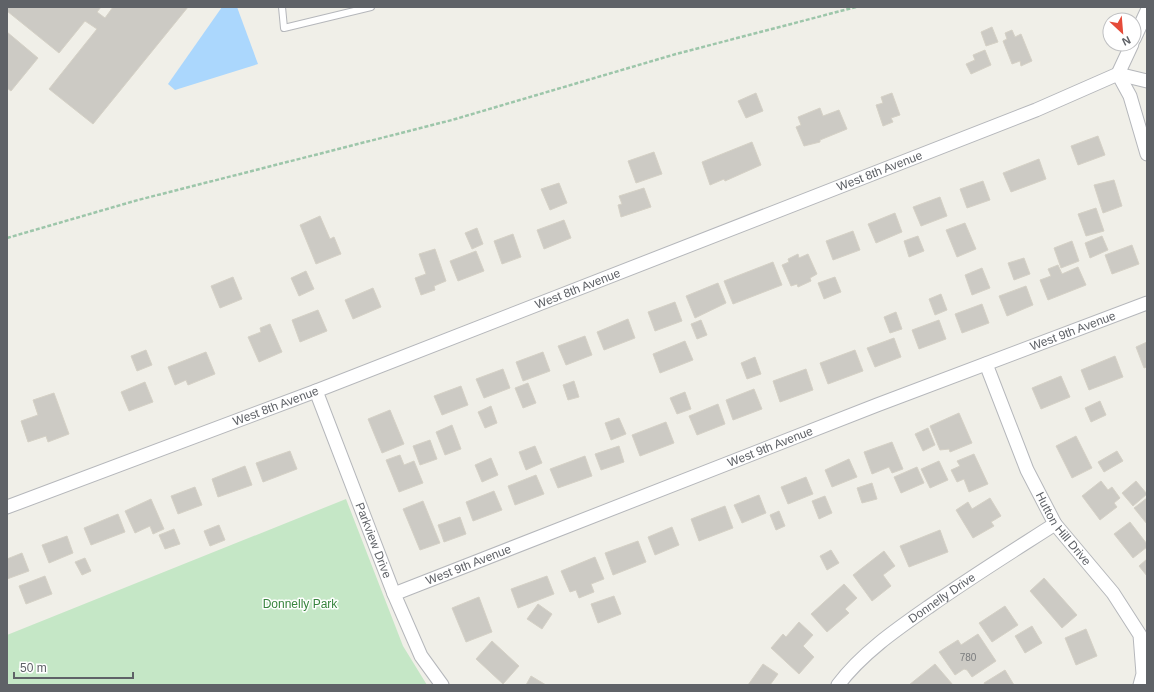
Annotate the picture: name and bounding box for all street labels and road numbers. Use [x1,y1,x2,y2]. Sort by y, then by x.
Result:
street label: West 8th Avenue [835,148,924,194]
street label: West 8th Avenue [533,266,623,312]
street label: West 9th Avenue [1028,308,1118,354]
street label: West 8th Avenue [231,384,321,429]
street label: West 9th Avenue [726,424,815,470]
street label: Hutton Hill Drive [1033,490,1094,568]
street label: Parkview Drive [352,500,394,581]
street label: West 9th Avenue [424,542,513,588]
street label: Donnelly Drive [906,570,978,626]

